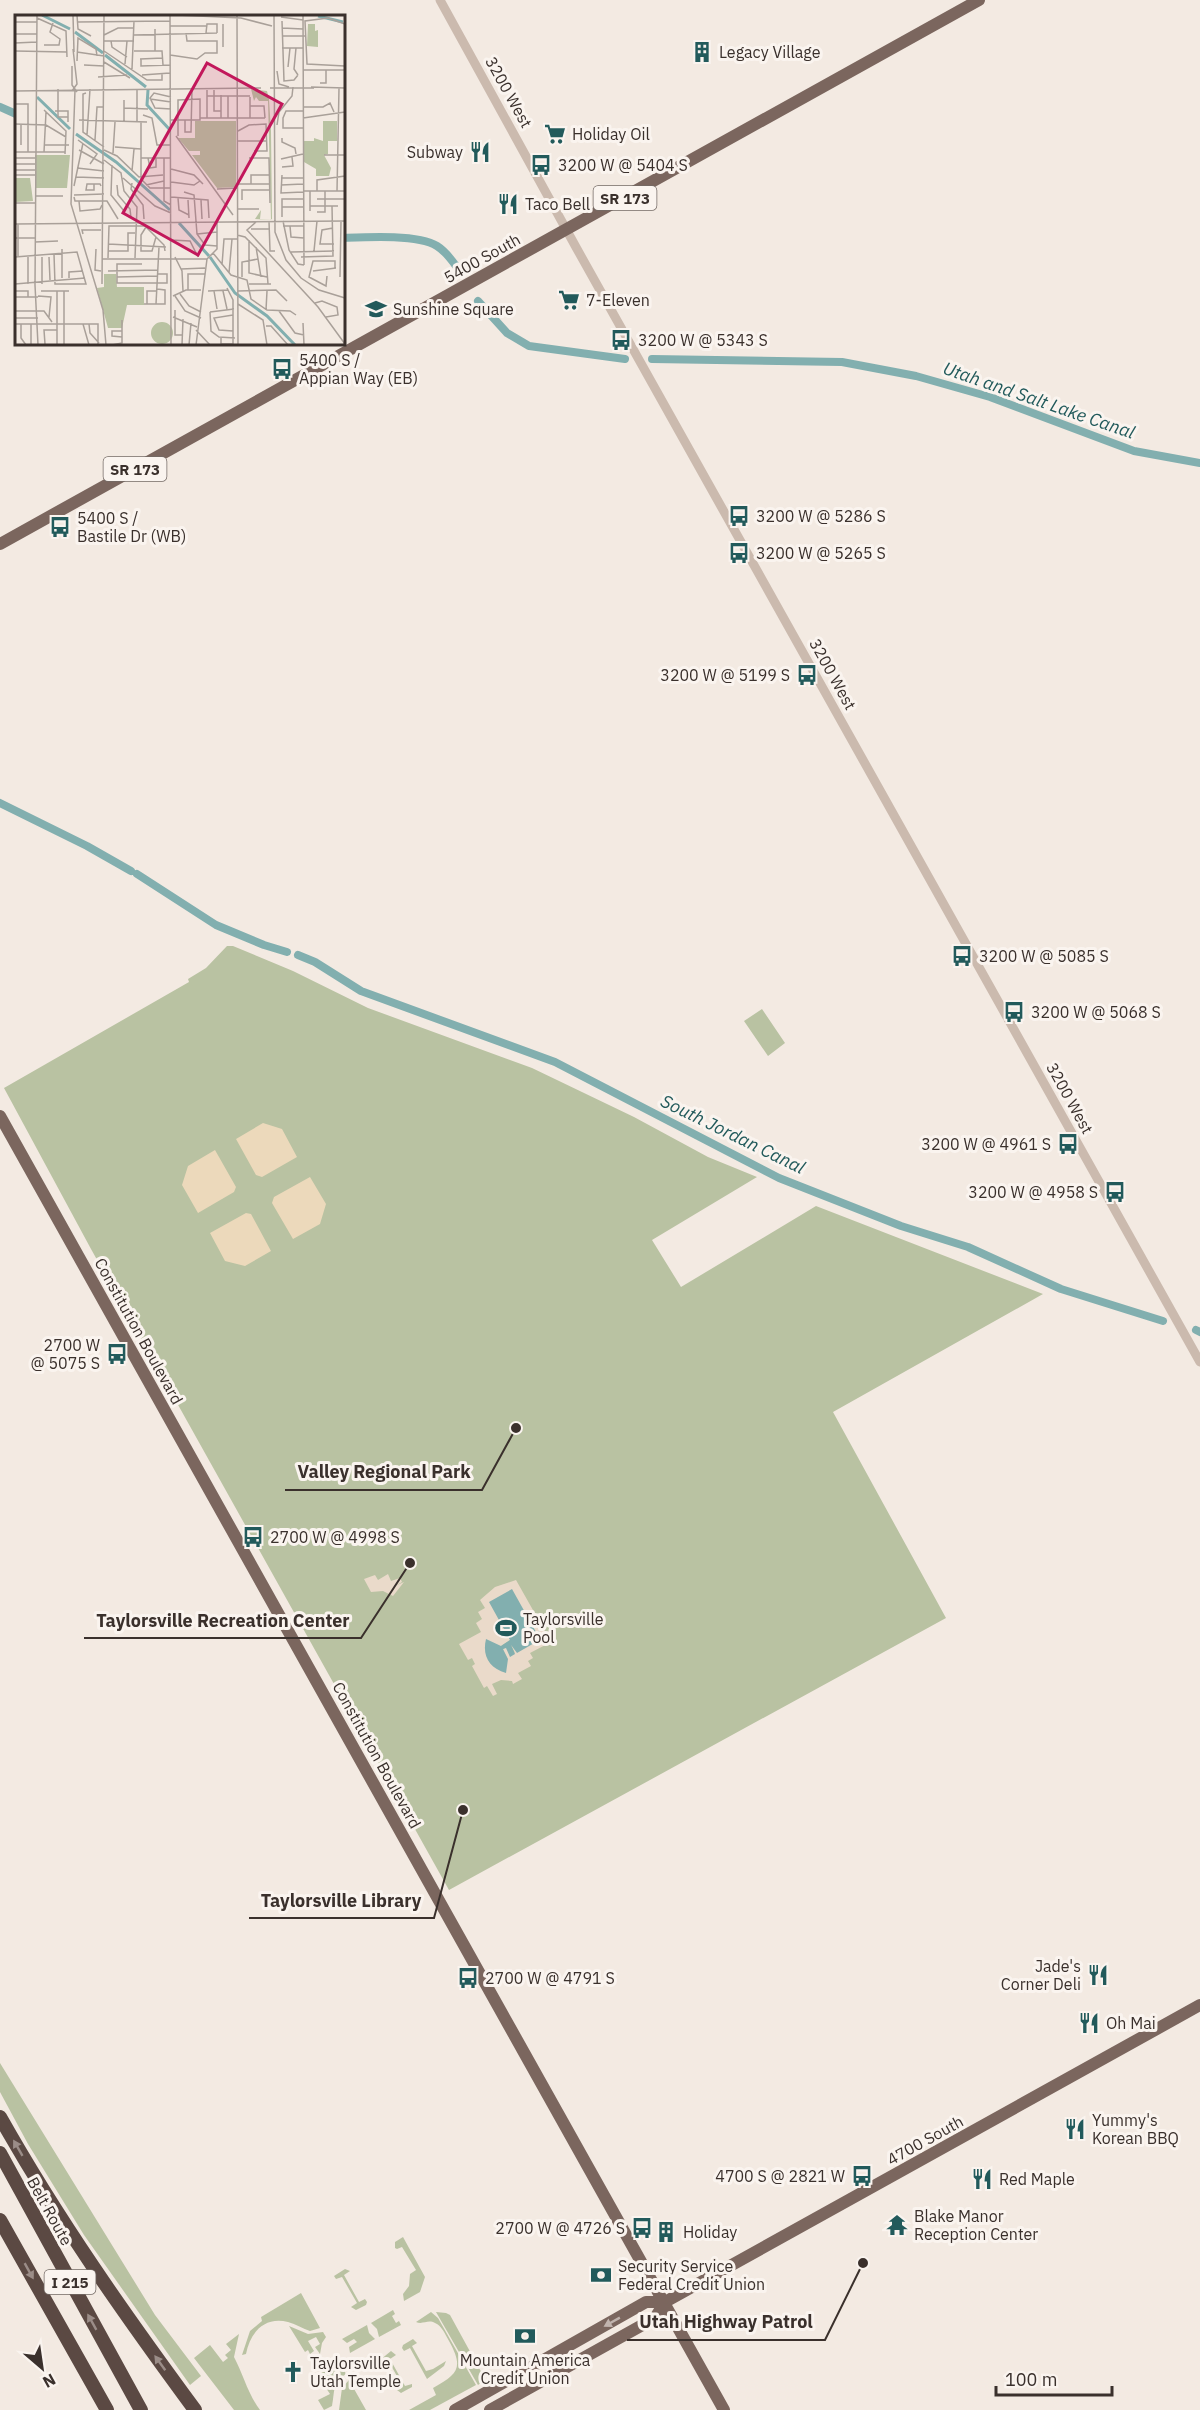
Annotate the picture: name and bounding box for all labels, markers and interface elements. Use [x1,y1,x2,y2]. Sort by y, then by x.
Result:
inset map [15,15,345,345]
building icon: Legacy Village [690,40,714,64]
place label: Legacy Village [719,42,821,62]
street label: 3200 West [481,53,537,131]
supermarket icon: Holiday Oil [543,122,567,146]
place label: Holiday Oil [572,124,650,144]
restaurant icon: Subway [468,140,492,164]
place label: Subway [407,142,463,162]
bus stop icon: 3200 W @ 5404 S [529,153,553,177]
place label: 3200 W @ 5404 S [558,155,688,175]
road number: SR 173 [594,186,656,210]
restaurant icon: Taco Bell [496,192,520,216]
place label: Taco Bell [525,194,590,214]
street label: 5400 South [440,229,524,287]
supermarket icon: 7-Eleven [557,288,581,312]
place label: 7-Eleven [586,290,650,310]
school or university icon: Sunshine Square [364,297,388,321]
place label: Sunshine Square [393,299,514,319]
bus stop icon: 3200 W @ 5343 S [609,328,633,352]
place label: 3200 W @ 5343 S [638,330,768,350]
place label: 5400 S / Appian Way (EB) [299,350,418,388]
water label: Utah and Salt Lake Canal [940,356,1138,444]
bus stop icon: 5400 S / Appian Way (EB) [270,357,294,381]
road number: SR 173 [104,457,166,481]
bus stop icon: 3200 W @ 5286 S [727,504,751,528]
place label: 3200 W @ 5286 S [756,506,886,526]
place label: 5400 S / Bastile Dr (WB) [77,508,186,546]
bus stop icon: 5400 S / Bastile Dr (WB) [48,515,72,539]
bus stop icon: 3200 W @ 5265 S [727,541,751,565]
place label: 3200 W @ 5265 S [756,543,886,563]
street label: 3200 West [805,635,861,713]
bus stop icon: 3200 W @ 5199 S [795,663,819,687]
place label: 3200 W @ 5199 S [660,665,790,685]
bus stop icon: 3200 W @ 5085 S [950,944,974,968]
place label: 3200 W @ 5085 S [979,946,1109,966]
bus stop icon: 3200 W @ 5068 S [1002,1000,1026,1024]
place label: 3200 W @ 5068 S [1031,1002,1161,1022]
street label: 3200 West [1042,1059,1098,1137]
water label: South Jordan Canal [657,1089,809,1179]
bus stop icon: 3200 W @ 4961 S [1056,1132,1080,1156]
place label: 3200 W @ 4961 S [921,1134,1051,1154]
bus stop icon: 3200 W @ 4958 S [1103,1180,1127,1204]
place label: 3200 W @ 4958 S [968,1182,1098,1202]
street label: Constitution Boulevard [90,1254,188,1408]
place label: 2700 W @ 5075 S [30,1335,100,1373]
bus stop icon: 2700 W @ 5075 S [105,1342,129,1366]
callout: Valley Regional Park [285,1454,482,1490]
text: Valley Regional Park [297,1460,471,1483]
bus stop icon: 2700 W @ 4998 S [241,1525,265,1549]
place label: 2700 W @ 4998 S [270,1527,400,1547]
callout: Taylorsville Recreation Center [84,1602,361,1638]
text: Taylorsville Recreation Center [96,1609,350,1632]
place label: Taylorsville Pool [523,1609,604,1647]
sports icon: Taylorsville Pool [494,1616,518,1640]
street label: Constitution Boulevard [328,1678,426,1832]
callout: Taylorsville Library [249,1882,434,1918]
text: Taylorsville Library [261,1889,422,1912]
place label: Jade's Corner Deli [1001,1956,1081,1994]
restaurant icon: Jade's Corner Deli [1086,1963,1110,1987]
bus stop icon: 2700 W @ 4791 S [456,1966,480,1990]
place label: 2700 W @ 4791 S [485,1968,615,1988]
restaurant icon: Oh Mai [1077,2011,1101,2035]
place label: Oh Mai [1106,2013,1156,2033]
place label: Yummy's Korean BBQ [1092,2110,1179,2148]
street label: 4700 South [883,2111,967,2169]
restaurant icon: Yummy's Korean BBQ [1063,2117,1087,2141]
one-way arrow [13,2139,23,2156]
bus stop icon: 4700 S @ 2821 W [850,2164,874,2188]
place label: 4700 S @ 2821 W [715,2166,845,2186]
restaurant icon: Red Maple [970,2167,994,2191]
place label: Red Maple [999,2169,1075,2189]
street label: Belt Route [23,2173,77,2249]
place label: Blake Manor Reception Center [914,2206,1038,2244]
temple icon: Blake Manor Reception Center [885,2213,909,2237]
bus stop icon: 2700 W @ 4726 S [630,2216,654,2240]
place label: 2700 W @ 4726 S [495,2218,625,2238]
building icon: Holiday [654,2220,678,2244]
place label: Holiday [683,2222,737,2242]
place label: Security Service Federal Credit Union [618,2256,765,2294]
one-way arrow [24,2262,34,2279]
bank icon: Security Service Federal Credit Union [589,2263,613,2287]
road number: I 215 [44,2270,96,2294]
callout: Utah Highway Patrol [627,2304,825,2340]
text: Utah Highway Patrol [639,2310,813,2333]
one-way arrow [87,2313,97,2330]
one-way arrow [603,2317,620,2327]
bank icon: Mountain America Credit Union [513,2324,537,2348]
north arrow [12,2338,72,2398]
place label: Mountain America Credit Union [460,2350,591,2388]
place label: Taylorsville Utah Temple [310,2353,401,2391]
one-way arrow [155,2355,167,2370]
scale bar [996,2359,1112,2397]
church icon: Taylorsville Utah Temple [281,2360,305,2384]
text: 100 m [1005,2368,1057,2391]
text: N [39,2370,59,2393]

